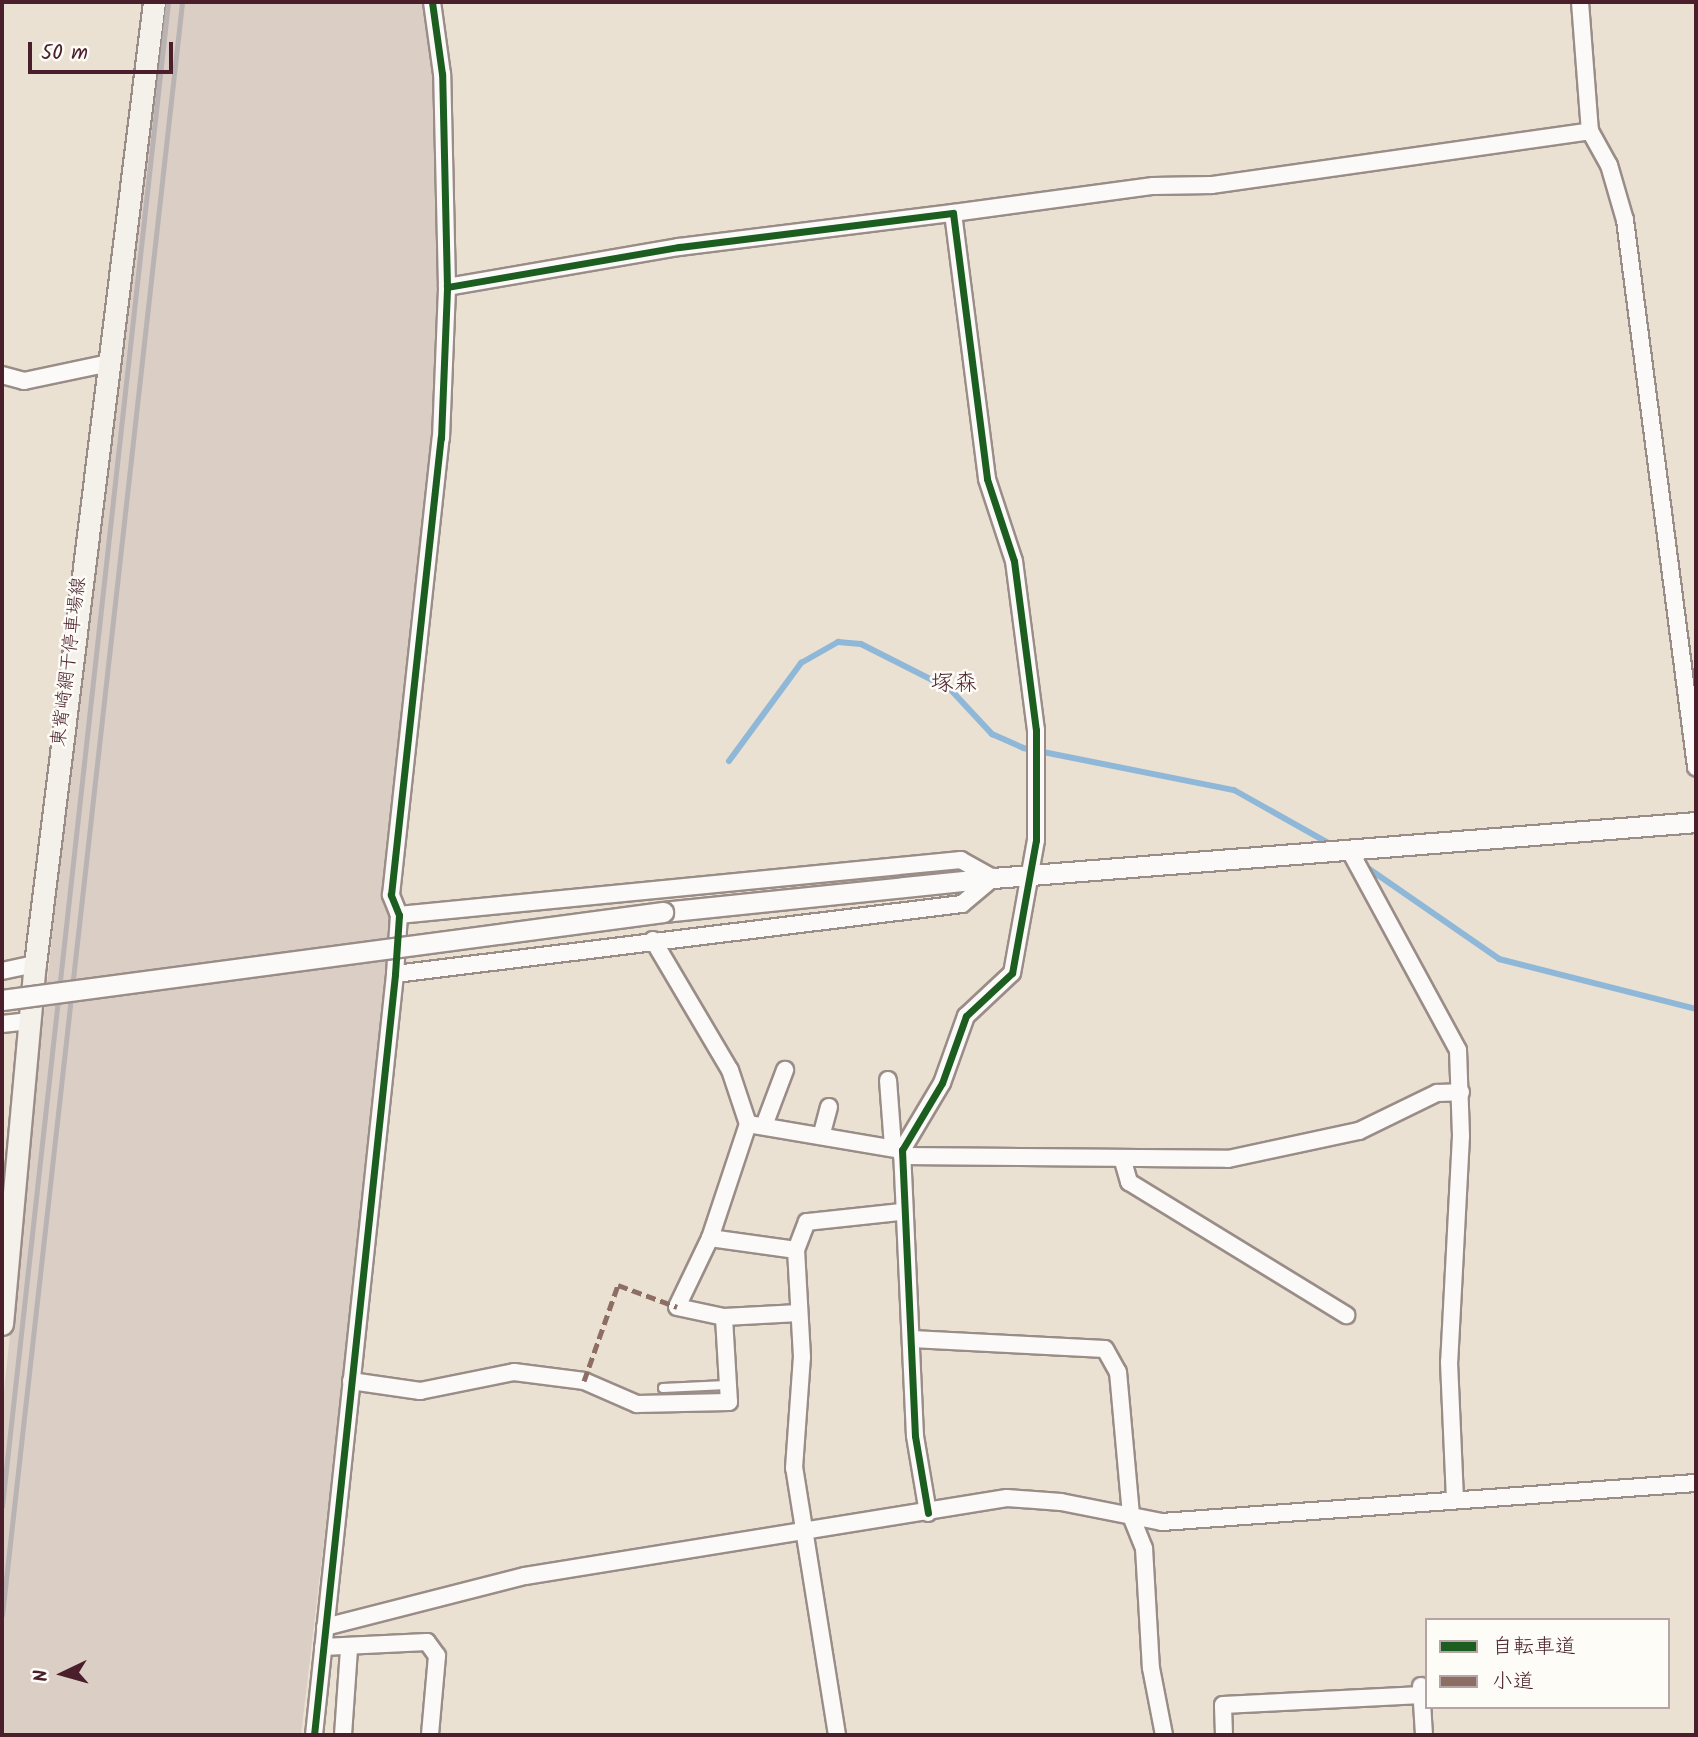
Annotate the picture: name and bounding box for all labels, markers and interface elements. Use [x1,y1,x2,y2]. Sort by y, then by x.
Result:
scale bar [32,28,177,72]
text: 50 m [41,37,88,70]
street label: 東觜崎網干停車場線 [48,576,92,748]
district label: 塚森 [931,670,977,698]
legend [1425,1618,1670,1709]
text: 自転車道 [1492,1631,1576,1664]
north arrow [28,1639,98,1709]
text: 小道 [1492,1666,1534,1699]
text: N [27,1669,58,1683]

